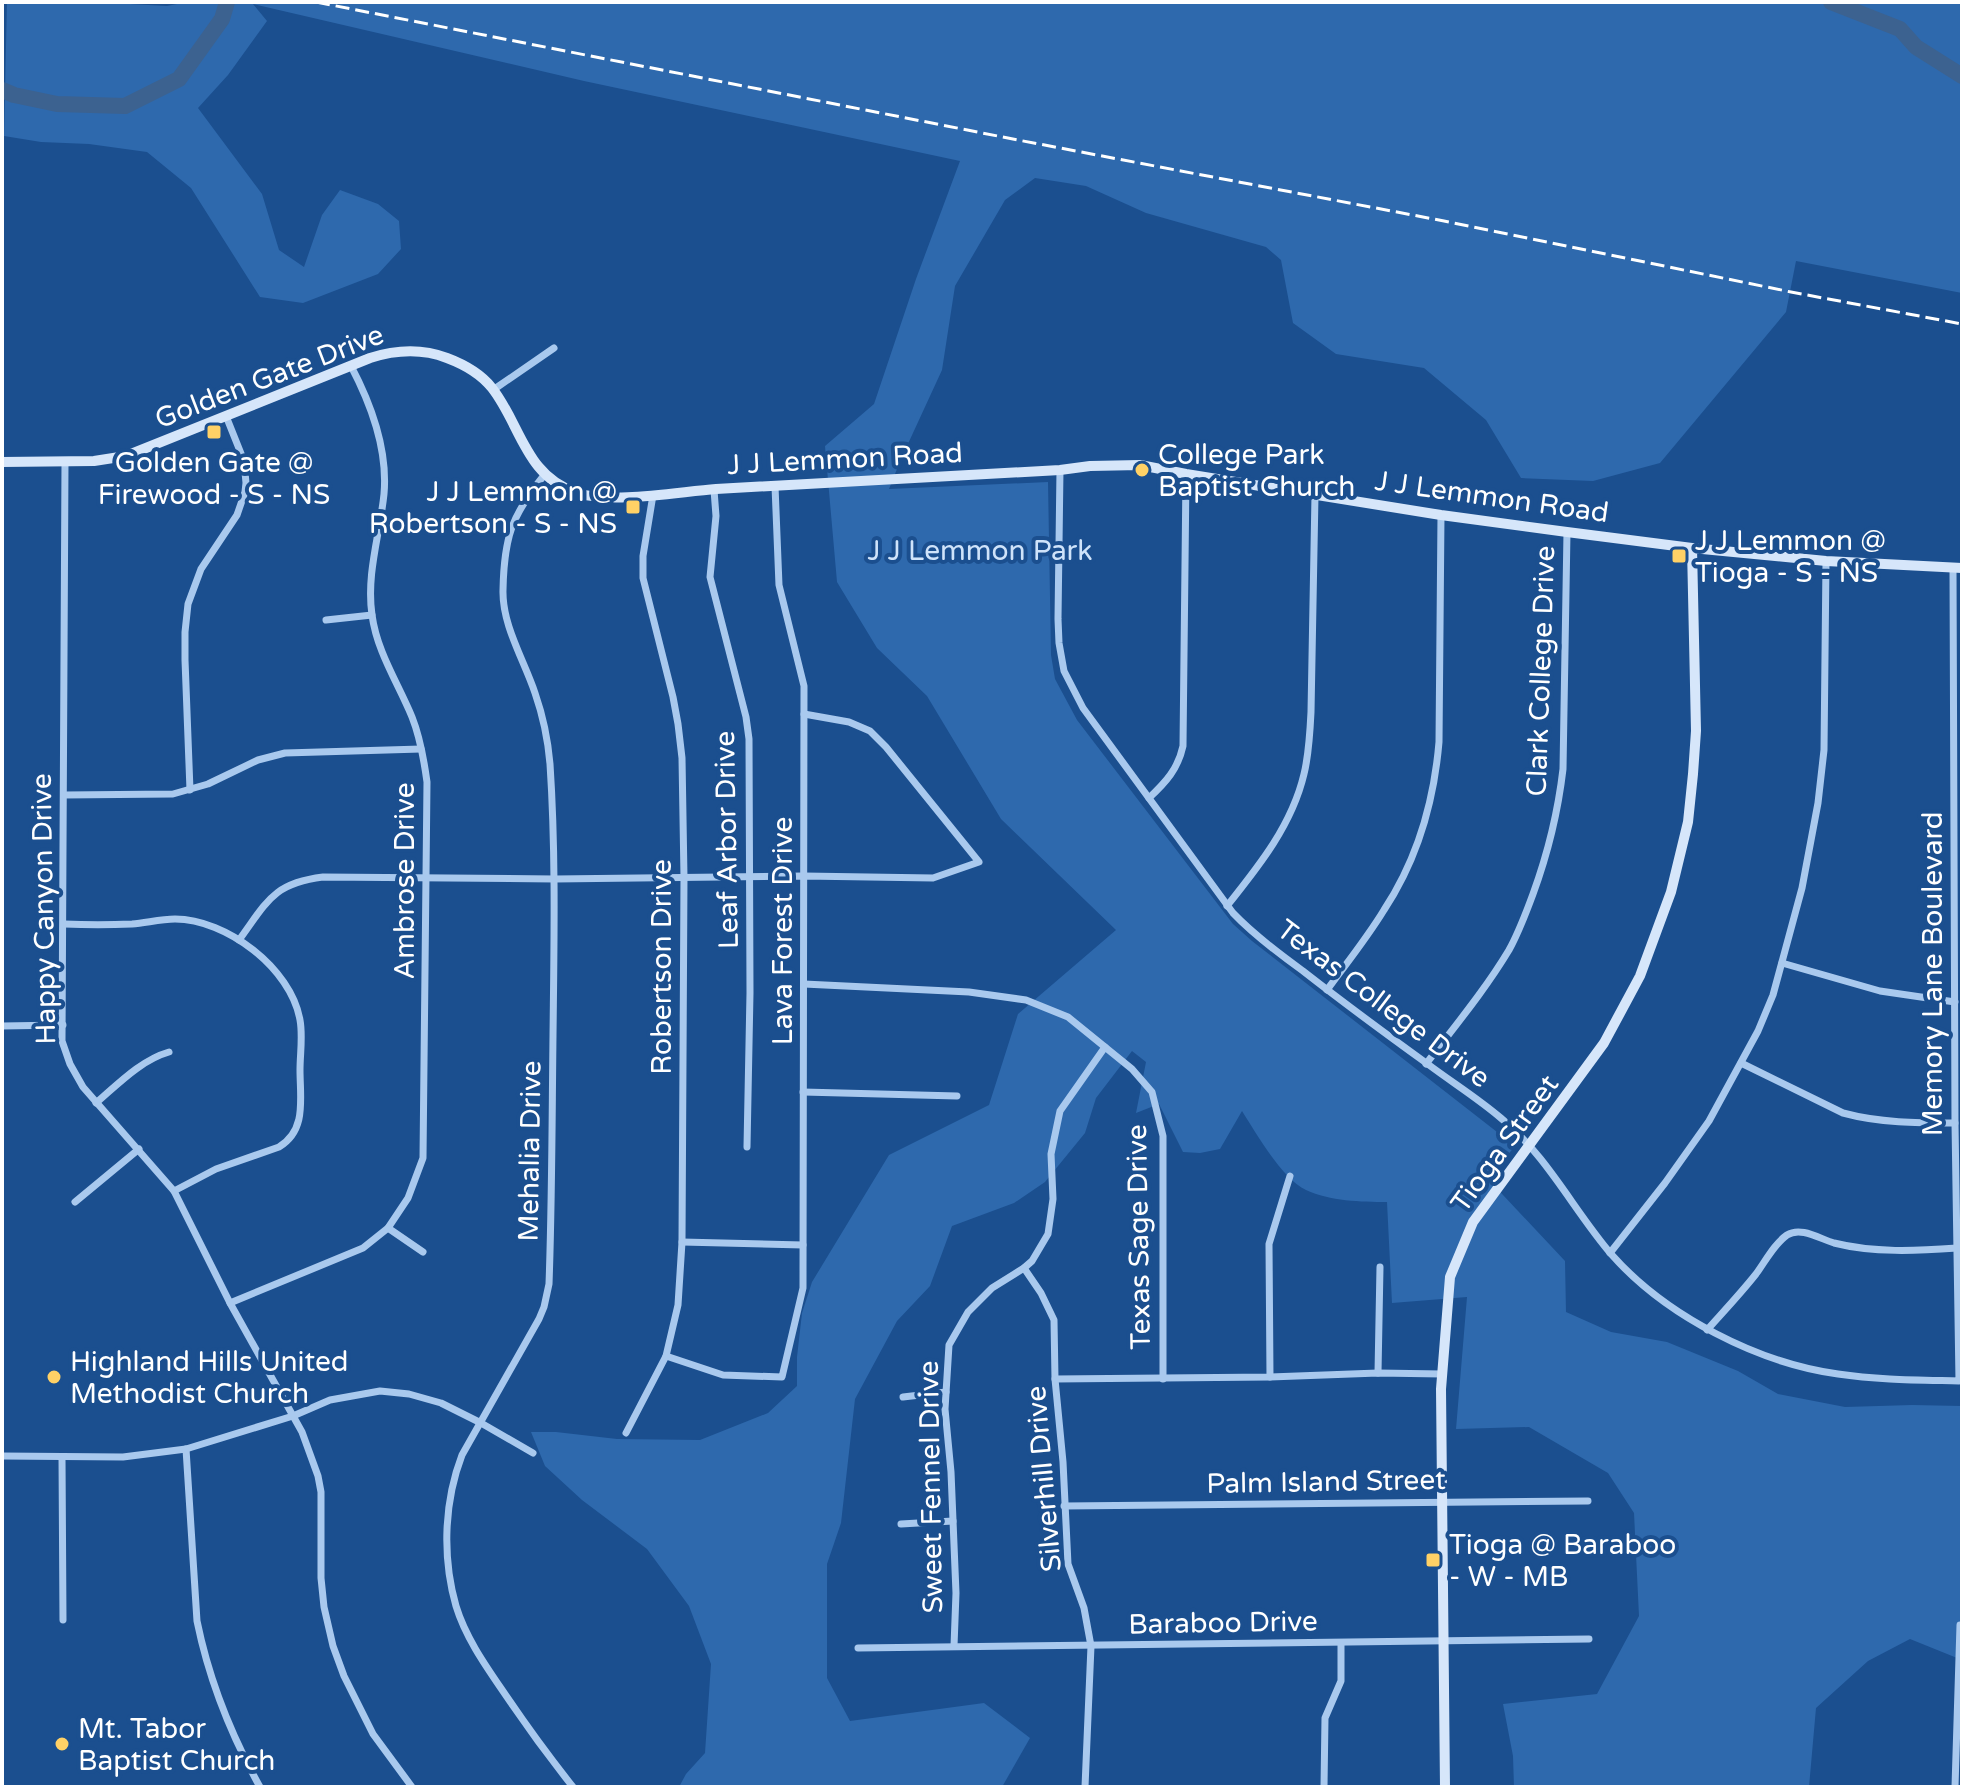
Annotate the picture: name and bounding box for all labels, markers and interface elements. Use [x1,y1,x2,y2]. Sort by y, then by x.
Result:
street label: Golden Gate Drive [150,318,389,436]
marker: Golden Gate @ Firewood - S - NS [205,423,223,441]
street label: J J Lemmon Road [726,436,964,482]
place label: College Park Baptist Church [1158,438,1355,504]
place label: Golden Gate @ Firewood - S - NS [98,446,330,512]
marker: College Park Baptist Church [1133,461,1151,479]
street label: J J Lemmon Road [1373,464,1611,530]
place label: J J Lemmon @ Robertson - S - NS [369,475,617,541]
marker: J J Lemmon @ Robertson - S - NS [624,498,642,516]
place label: J J Lemmon @ Tioga - S - NS [1695,524,1886,590]
park label: J J Lemmon Park [867,534,1093,568]
street label: Clark College Drive [1520,545,1562,797]
marker: J J Lemmon @ Tioga - S - NS [1670,547,1688,565]
street label: Leaf Arbor Drive [708,730,746,949]
street label: Happy Canyon Drive [25,773,63,1045]
street label: Ambrose Drive [388,783,422,979]
street label: Memory Lane Boulevard [1916,812,1950,1136]
street label: Lava Forest Drive [766,817,800,1045]
street label: Robertson Drive [645,859,679,1075]
street label: Texas College Drive [1270,913,1497,1095]
street label: Mehalia Drive [511,1060,549,1242]
street label: Tioga Street [1444,1068,1566,1219]
street label: Texas Sage Drive [1120,1124,1158,1350]
place label: Highland Hills United Methodist Church [70,1345,349,1411]
street label: Sweet Fennel Drive [912,1360,950,1614]
marker: Highland Hills United Methodist Church [45,1368,63,1386]
street label: Silverhill Drive [1019,1385,1069,1573]
street label: Palm Island Street [1206,1463,1446,1501]
place label: Tioga @ Baraboo - W - MB [1449,1528,1676,1594]
marker: Tioga @ Baraboo - W - MB [1424,1551,1442,1569]
street label: Baraboo Drive [1128,1604,1318,1642]
place label: Mt. Tabor Baptist Church [78,1712,275,1778]
marker: Mt. Tabor Baptist Church [53,1735,71,1753]

